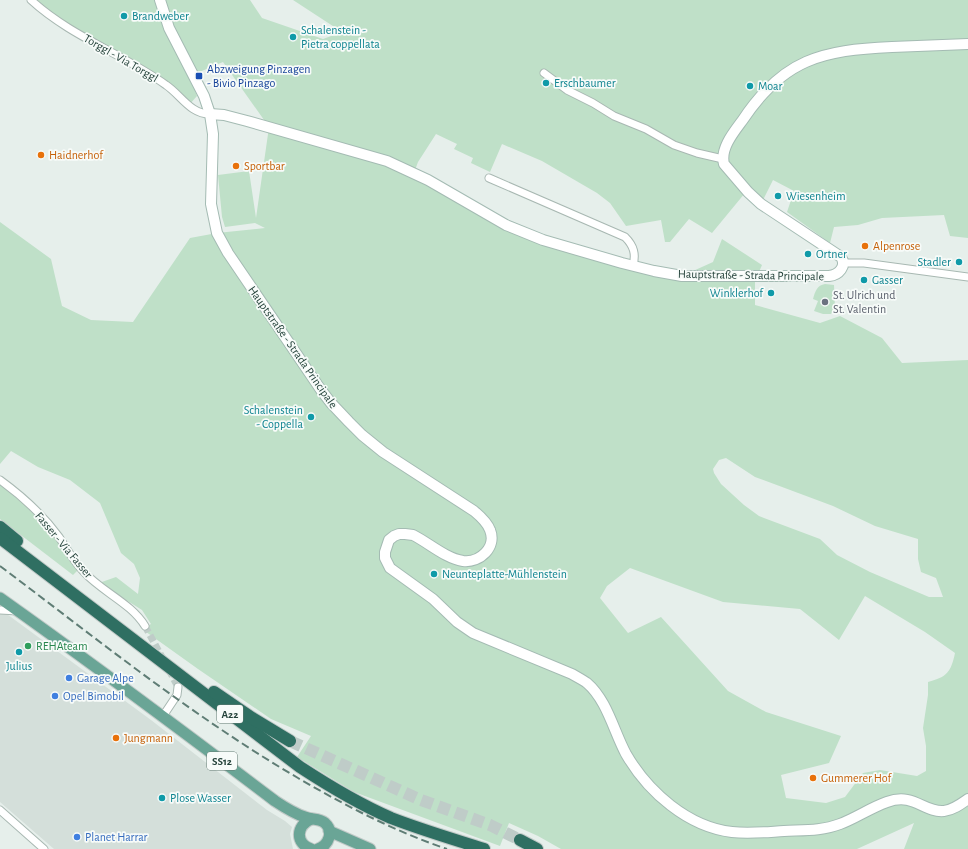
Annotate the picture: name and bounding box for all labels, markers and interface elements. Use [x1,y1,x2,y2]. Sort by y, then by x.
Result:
place label: Brandweber [132,10,189,22]
marker: Brandweber [119,11,129,21]
place label: Schalenstein - Pietra coppellata [301,24,380,50]
street label: Torggl - Via Torggl [82,32,160,84]
marker: Schalenstein - Pietra coppellata [288,32,298,42]
place label: Abzweigung Pinzagen - Bivio Pinzago [207,63,311,89]
marker: Abzweigung Pinzagen - Bivio Pinzago [194,71,204,81]
place label: Erschbaumer [554,77,616,89]
marker: Erschbaumer [541,78,551,88]
place label: Moar [758,80,783,92]
marker: Moar [745,81,755,91]
place label: Haidnerhof [49,149,104,161]
marker: Haidnerhof [36,150,46,160]
place label: Sportbar [244,160,285,172]
marker: Sportbar [231,161,241,171]
place label: Wiesenheim [786,190,846,202]
marker: Wiesenheim [773,191,783,201]
place label: Alpenrose [873,240,920,252]
marker: Alpenrose [860,241,870,251]
place label: Ortner [816,248,847,260]
marker: Ortner [803,249,813,259]
place label: Stadler [917,256,951,268]
marker: Stadler [954,257,964,267]
street label: Hauptstraße - Strada Principale [678,268,824,282]
place label: Gasser [872,274,903,286]
marker: Gasser [859,275,869,285]
street label: Hauptstraße - Strada Principale [246,284,340,410]
place label: Winklerhof [710,287,764,299]
marker: Winklerhof [766,288,776,298]
place label: St. Ulrich und St. Valentin [833,289,895,315]
marker: St. Ulrich und St. Valentin [820,297,830,307]
place label: Schalenstein - Coppella [244,404,303,430]
marker: Schalenstein - Coppella [306,412,316,422]
street label: Fasser - Via Fasser [33,510,95,580]
place label: Neunteplatte-Mühlenstein [442,568,567,580]
marker: Neunteplatte-Mühlenstein [429,569,439,579]
place label: REHAteam [36,640,88,652]
marker: REHAteam [23,641,33,651]
marker: Julius [14,647,24,657]
place label: Julius [6,660,32,672]
place label: Garage Alpe [77,672,134,684]
marker: Garage Alpe [64,673,74,683]
place label: Opel Bimobil [63,690,124,702]
marker: Opel Bimobil [50,691,60,701]
road number: A22 [217,705,243,723]
place label: Jungmann [124,732,173,744]
marker: Jungmann [111,733,121,743]
road number: SS12 [207,752,237,770]
place label: Gummerer Hof [821,772,892,784]
marker: Gummerer Hof [808,773,818,783]
place label: Plose Wasser [170,792,231,804]
marker: Plose Wasser [157,793,167,803]
place label: Planet Harrar [85,831,148,843]
marker: Planet Harrar [72,832,82,842]

